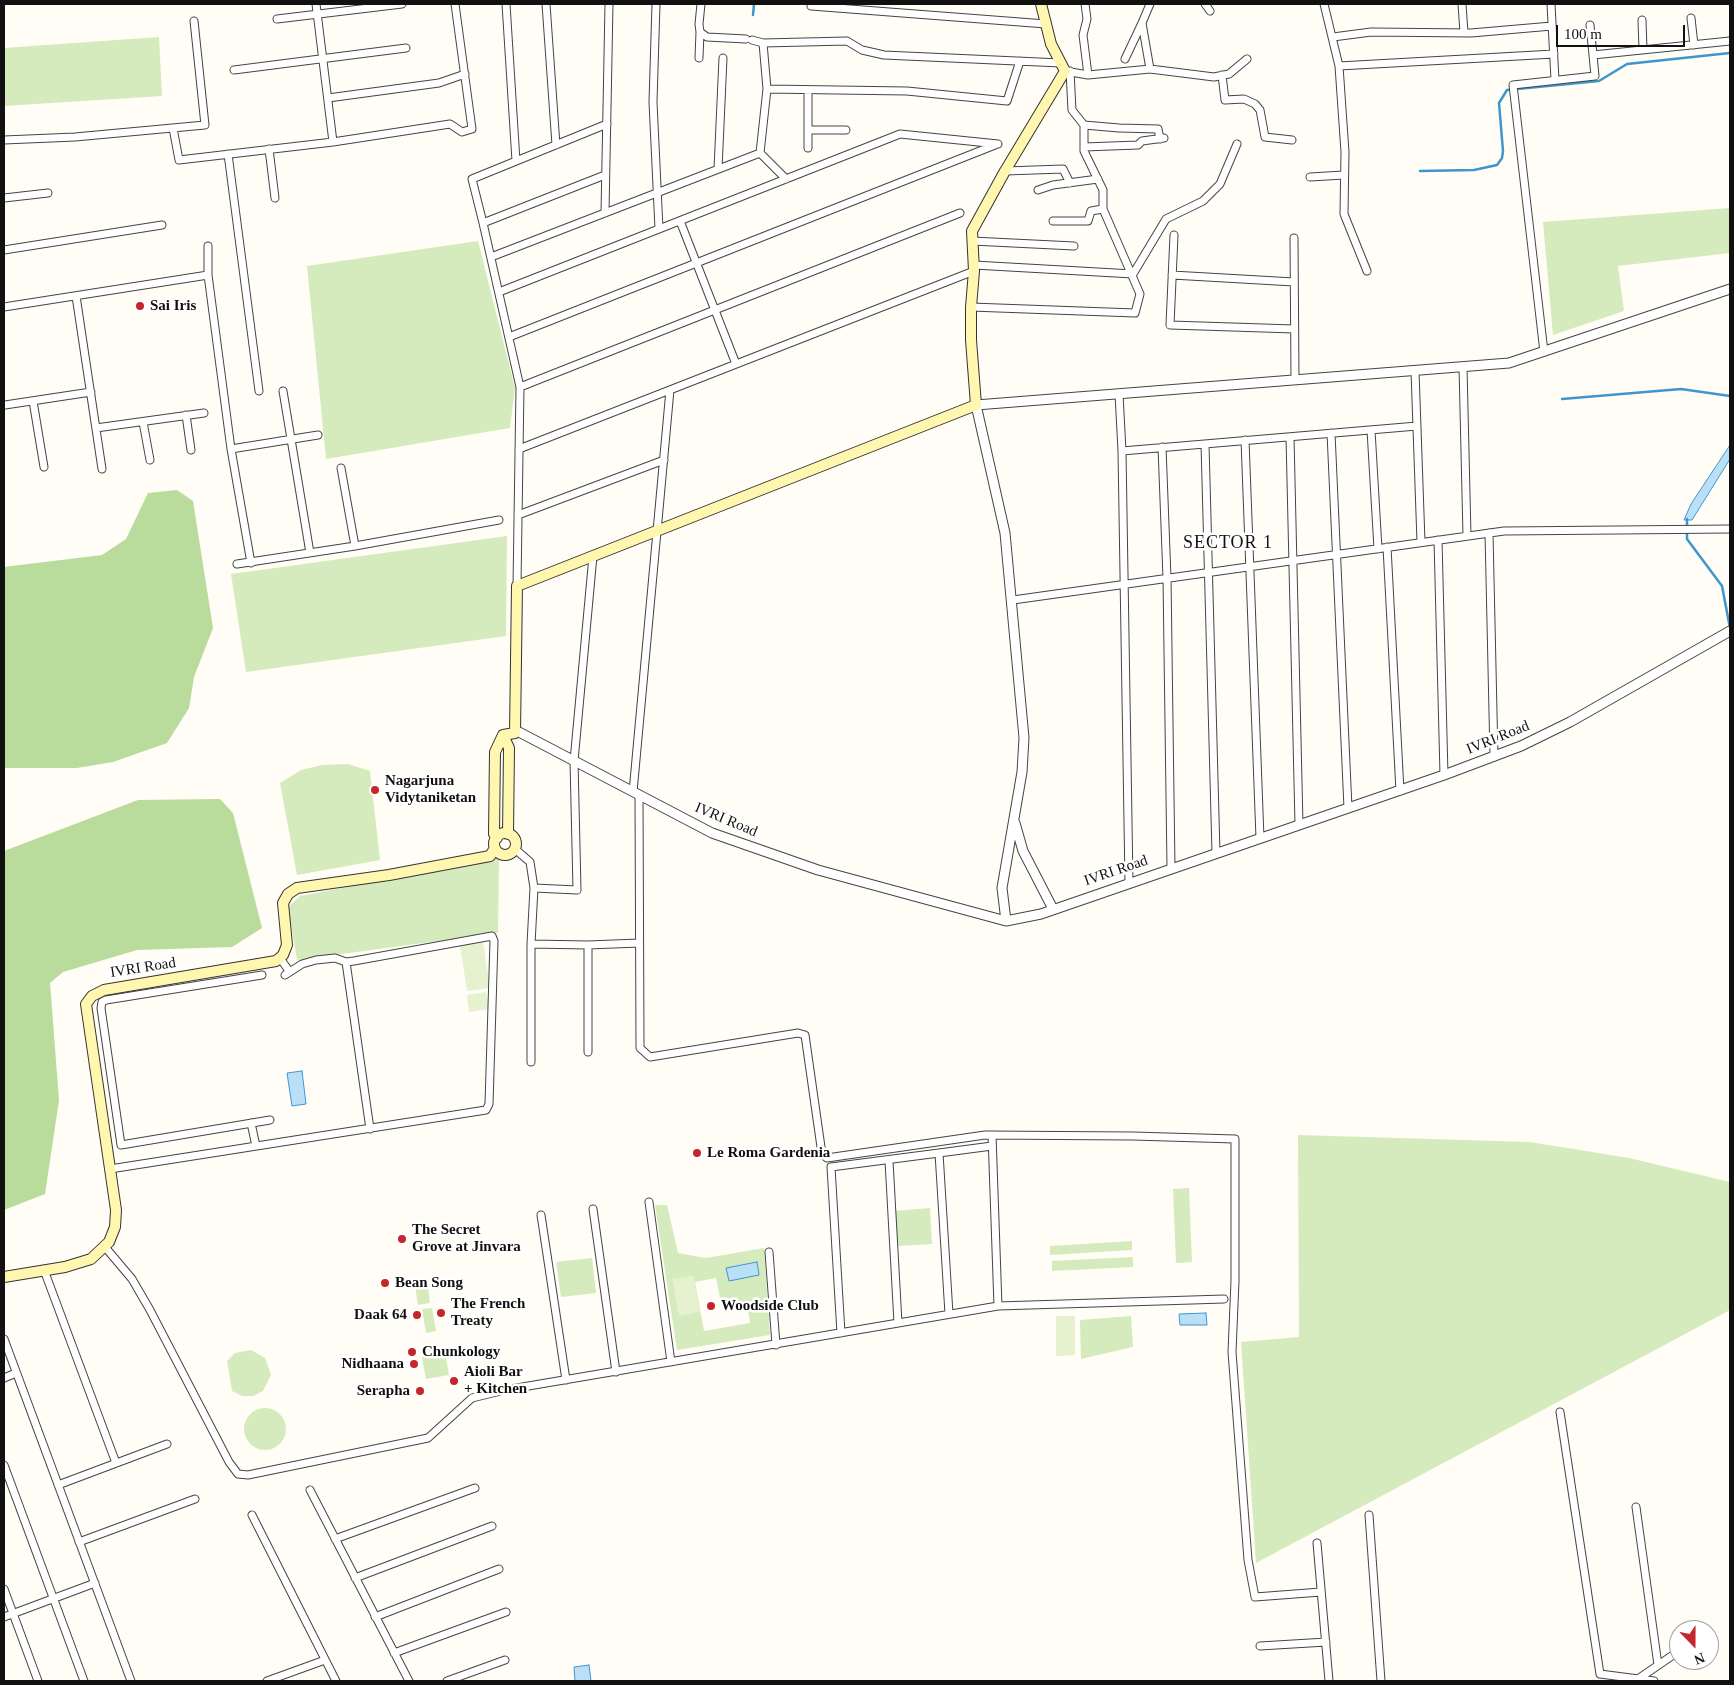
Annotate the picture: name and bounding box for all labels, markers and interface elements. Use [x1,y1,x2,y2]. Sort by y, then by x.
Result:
scale bar [1559,15,1688,47]
text: 100 m [1564,26,1602,42]
place label: Sai Iris [150,297,196,315]
marker: Sai Iris [134,300,146,312]
district label: SECTOR 1 [1182,532,1274,554]
street label: IVRI Road [1464,717,1532,759]
place label: Nagarjuna Vidytaniketan [385,772,476,807]
marker: Nagarjuna Vidytaniketan [369,784,381,796]
street label: IVRI Road [692,799,760,841]
street label: IVRI Road [1082,852,1150,890]
street label: IVRI Road [109,954,177,982]
place label: Le Roma Gardenia [707,1144,830,1162]
marker: Le Roma Gardenia [691,1147,703,1159]
place label: The Secret Grove at Jinvara [412,1221,521,1256]
marker: The Secret Grove at Jinvara [396,1233,408,1245]
place label: Bean Song [395,1274,463,1292]
marker: Bean Song [379,1277,391,1289]
place label: The French Treaty [451,1295,525,1330]
place label: Woodside Club [721,1297,819,1315]
marker: Woodside Club [705,1300,717,1312]
place label: Daak 64 [354,1306,407,1324]
marker: The French Treaty [435,1307,447,1319]
marker: Daak 64 [411,1309,423,1321]
place label: Chunkology [422,1343,500,1361]
marker: Chunkology [406,1346,418,1358]
place label: Nidhaana [341,1355,404,1373]
marker: Nidhaana [408,1358,420,1370]
place label: Aioli Bar + Kitchen [464,1363,527,1398]
marker: Aioli Bar + Kitchen [448,1375,460,1387]
place label: Serapha [357,1382,410,1400]
marker: Serapha [414,1385,426,1397]
north arrow [1669,1620,1719,1670]
text: N [1692,1650,1707,1667]

